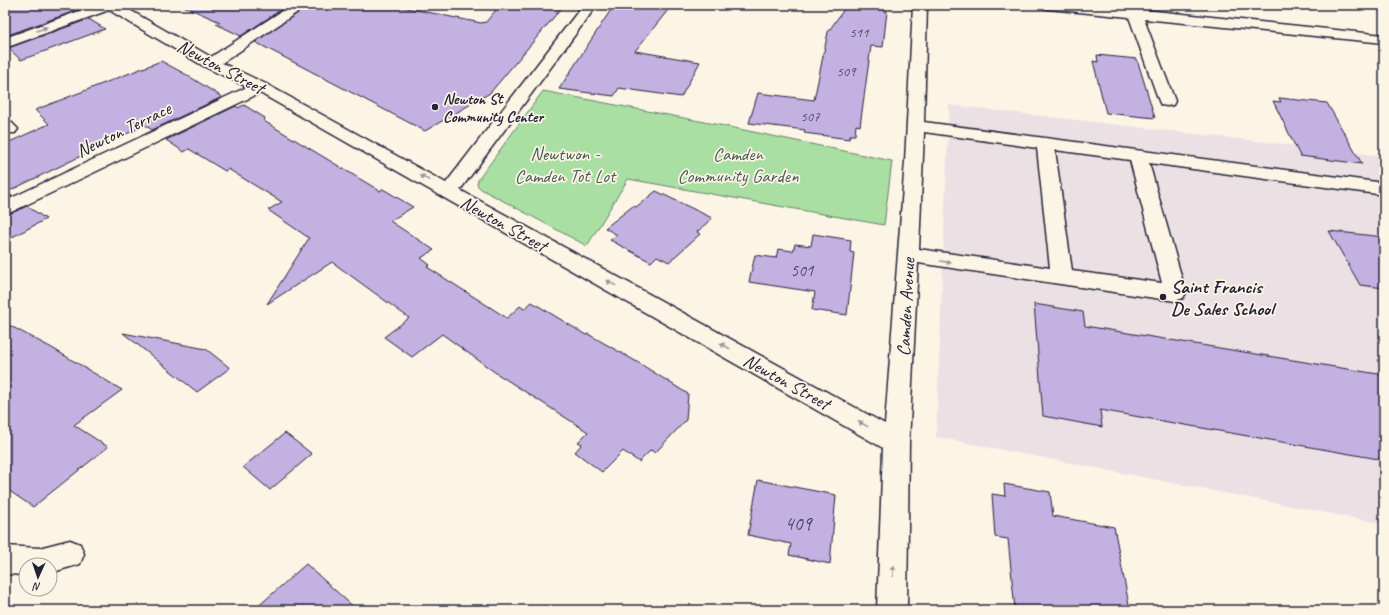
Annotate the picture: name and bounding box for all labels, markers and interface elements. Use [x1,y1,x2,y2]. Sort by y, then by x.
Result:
house number: 511 [850,24,869,41]
one-way arrow [36,26,48,32]
street label: Newton Street [173,34,271,101]
house number: 509 [837,63,857,80]
place label: Newton St Community Center [443,89,545,127]
street label: Newton Terrace [72,96,176,163]
marker: Newton St Community Center [430,102,440,112]
house number: 507 [801,108,820,125]
park label: Newtwon - Camden Tot Lot [515,142,617,188]
park label: Camden Community Garden [677,142,799,188]
one-way arrow [419,175,431,182]
street label: Newton Street [456,190,553,259]
street label: Camden Avenue [891,255,921,357]
one-way arrow [940,259,952,265]
house number: 501 [791,260,815,281]
place label: Saint Francis De Sales School [1171,275,1277,321]
one-way arrow [605,279,617,286]
marker: Saint Francis De Sales School [1158,292,1168,302]
one-way arrow [719,343,731,350]
street label: Newton Street [739,348,836,417]
one-way arrow [857,420,868,427]
house number: 409 [785,511,814,536]
north arrow [18,557,58,597]
one-way arrow [890,564,896,577]
text: N [32,580,41,594]

